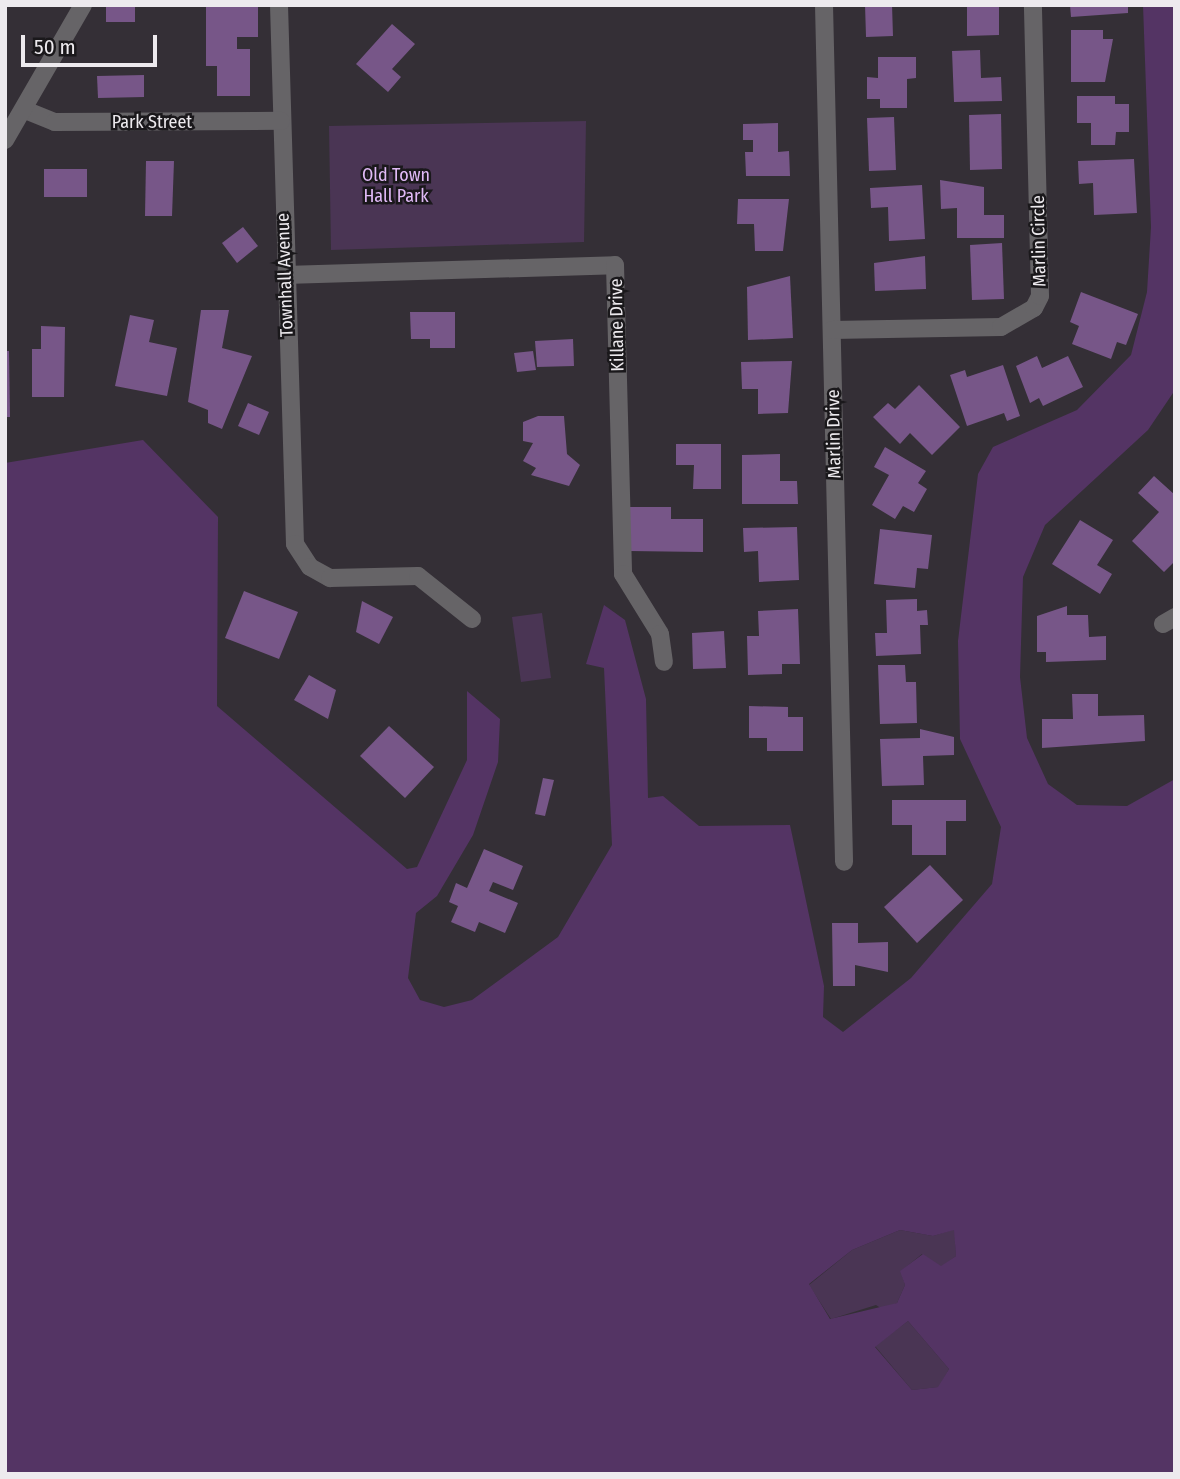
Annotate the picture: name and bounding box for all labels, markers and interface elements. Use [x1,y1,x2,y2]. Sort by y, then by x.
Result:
scale bar [24,21,161,65]
text: 50 m [34,34,76,60]
street label: Park Street [112,111,192,133]
park label: Old Town Hall Park [362,165,430,208]
street label: Marlin Circle [1027,195,1051,287]
street label: Townhall Avenue [272,213,298,337]
street label: Killane Drive [605,278,629,372]
street label: Marlin Drive [822,389,846,479]

